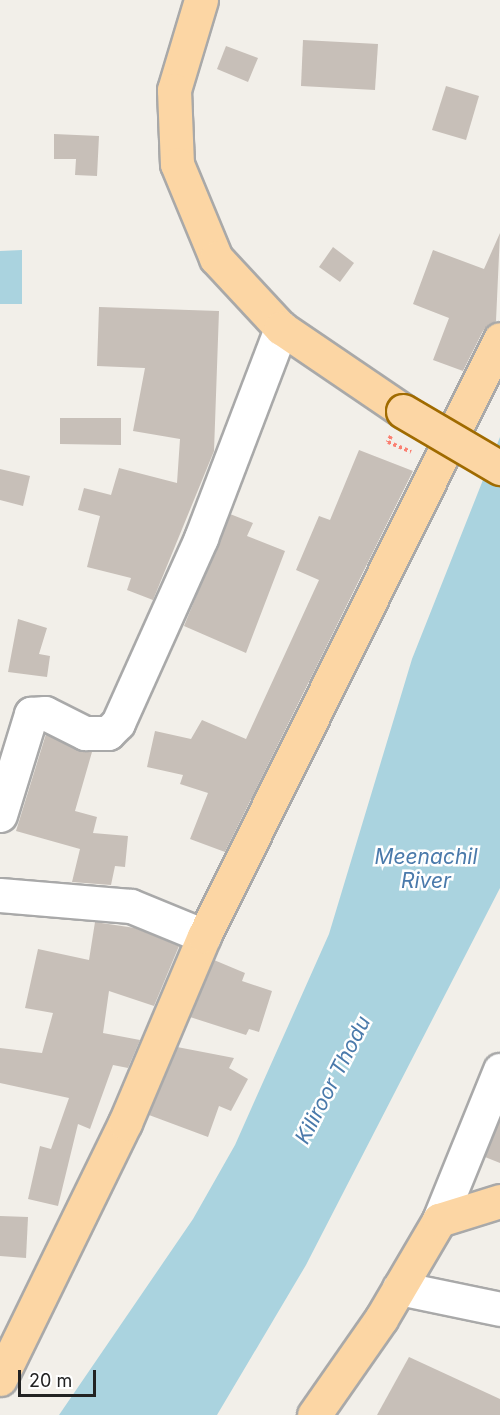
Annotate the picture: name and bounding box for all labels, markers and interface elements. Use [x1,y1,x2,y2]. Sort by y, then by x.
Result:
water label: Meenachil River [374,844,478,894]
water label: Kiliroor Thodu [290,1012,376,1148]
scale bar [21,1358,99,1396]
text: 20 m [29,1370,72,1391]

